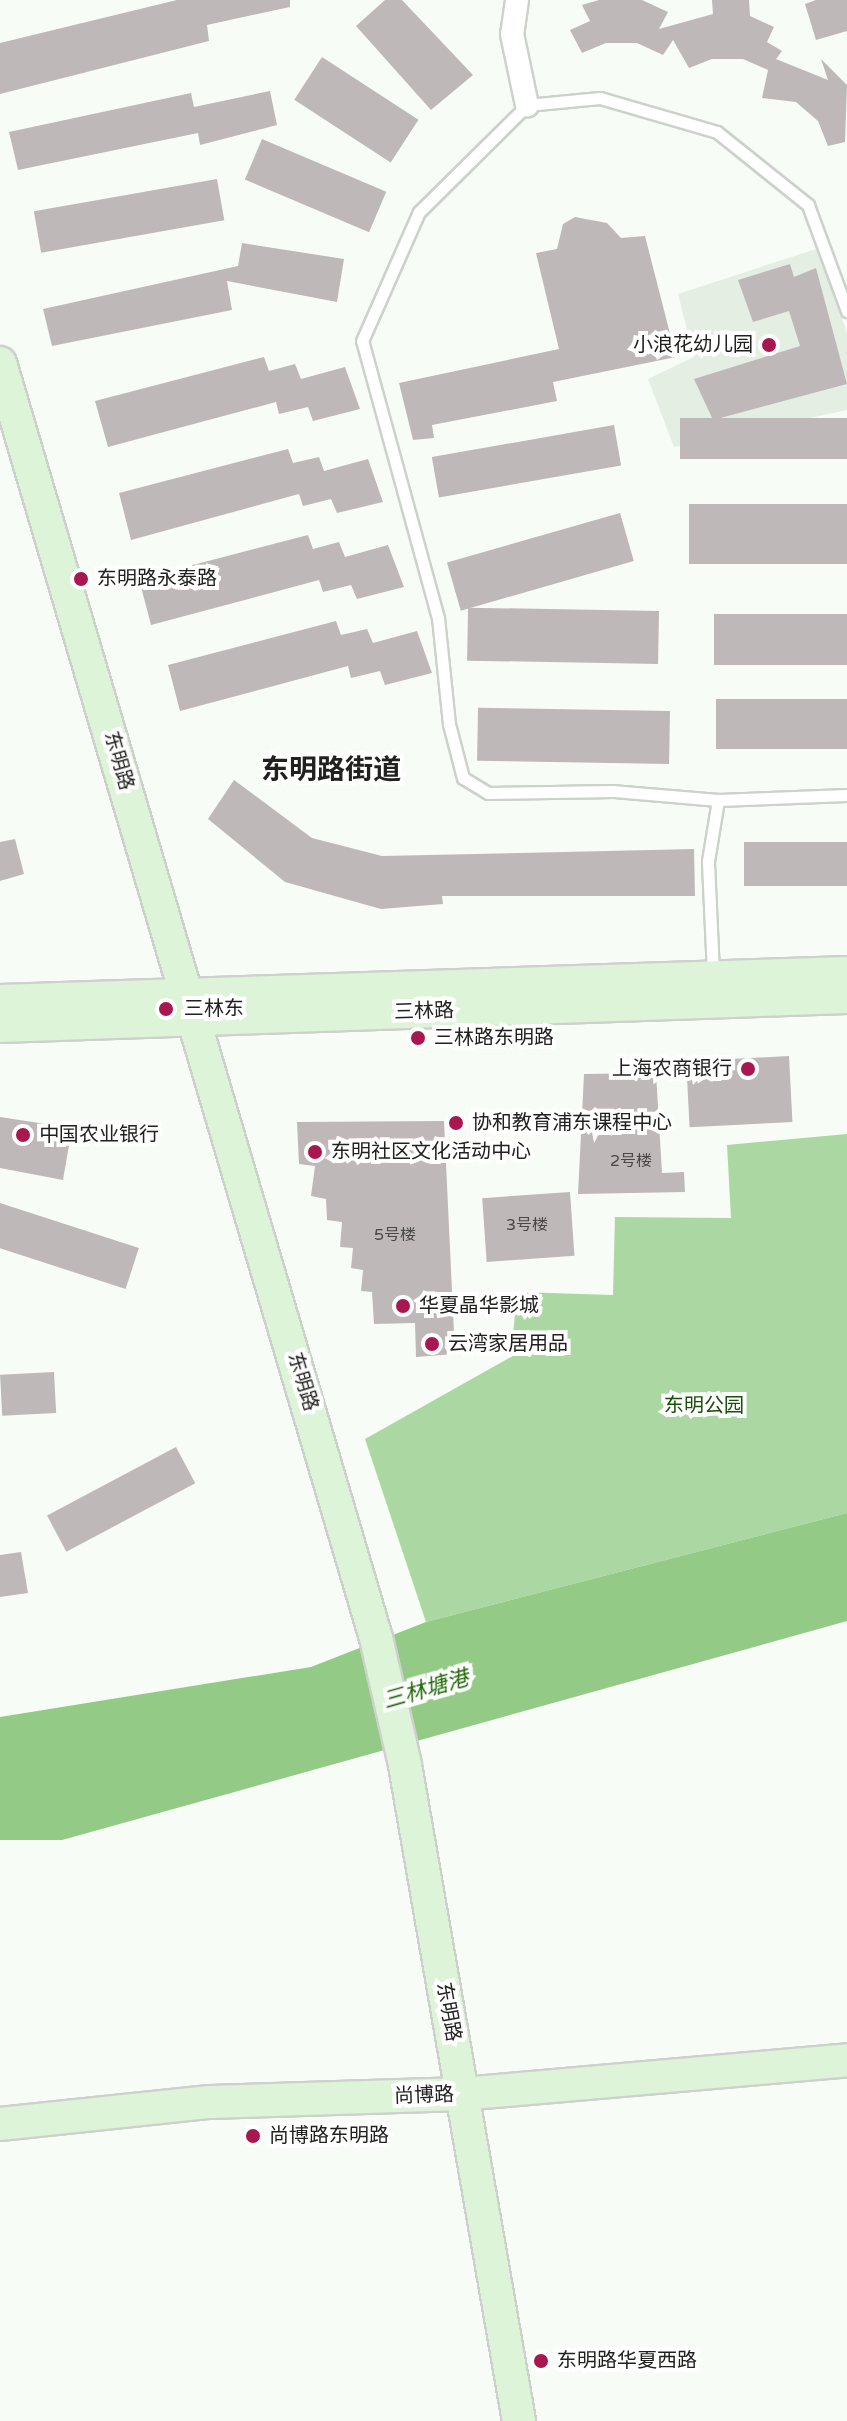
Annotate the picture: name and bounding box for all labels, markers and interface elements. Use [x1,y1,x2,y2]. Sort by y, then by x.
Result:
place label: 小浪花幼儿园 [633,333,753,357]
marker: 小浪花幼儿园 [760,336,778,354]
place label: 东明路永泰路 [97,567,217,591]
marker: 东明路永泰路 [72,570,90,588]
street label: 东明路 [98,729,138,793]
district label: 东明路街道 [261,753,401,787]
place label: 三林东 [184,997,244,1021]
marker: 三林东 [155,998,177,1020]
street label: 三林路 [394,999,454,1025]
place label: 三林路东明路 [434,1026,554,1050]
marker: 三林路东明路 [409,1029,427,1047]
place label: 上海农商银行 [612,1057,732,1081]
marker: 上海农商银行 [739,1060,757,1078]
place label: 协和教育浦东课程中心 [472,1111,672,1135]
marker: 协和教育浦东课程中心 [447,1114,465,1132]
place label: 中国农业银行 [39,1123,159,1147]
marker: 中国农业银行 [14,1126,32,1144]
place label: 东明社区文化活动中心 [331,1140,531,1164]
marker: 东明社区文化活动中心 [306,1143,324,1161]
house number: 2号楼 [610,1151,652,1171]
house number: 3号楼 [506,1215,548,1235]
house number: 5号楼 [374,1225,416,1245]
place label: 华夏晶华影城 [419,1294,539,1318]
marker: 华夏晶华影城 [394,1297,412,1315]
place label: 云湾家居用品 [448,1332,568,1356]
marker: 云湾家居用品 [423,1335,441,1353]
street label: 东明路 [282,1350,322,1414]
park label: 东明公园 [664,1394,744,1418]
water label: 三林塘港 [380,1665,472,1715]
street label: 东明路 [431,1980,465,2044]
street label: 尚博路 [394,2083,454,2109]
place label: 尚博路东明路 [269,2124,389,2148]
marker: 尚博路东明路 [244,2127,262,2145]
place label: 东明路华夏西路 [557,2349,697,2373]
marker: 东明路华夏西路 [532,2352,550,2370]

